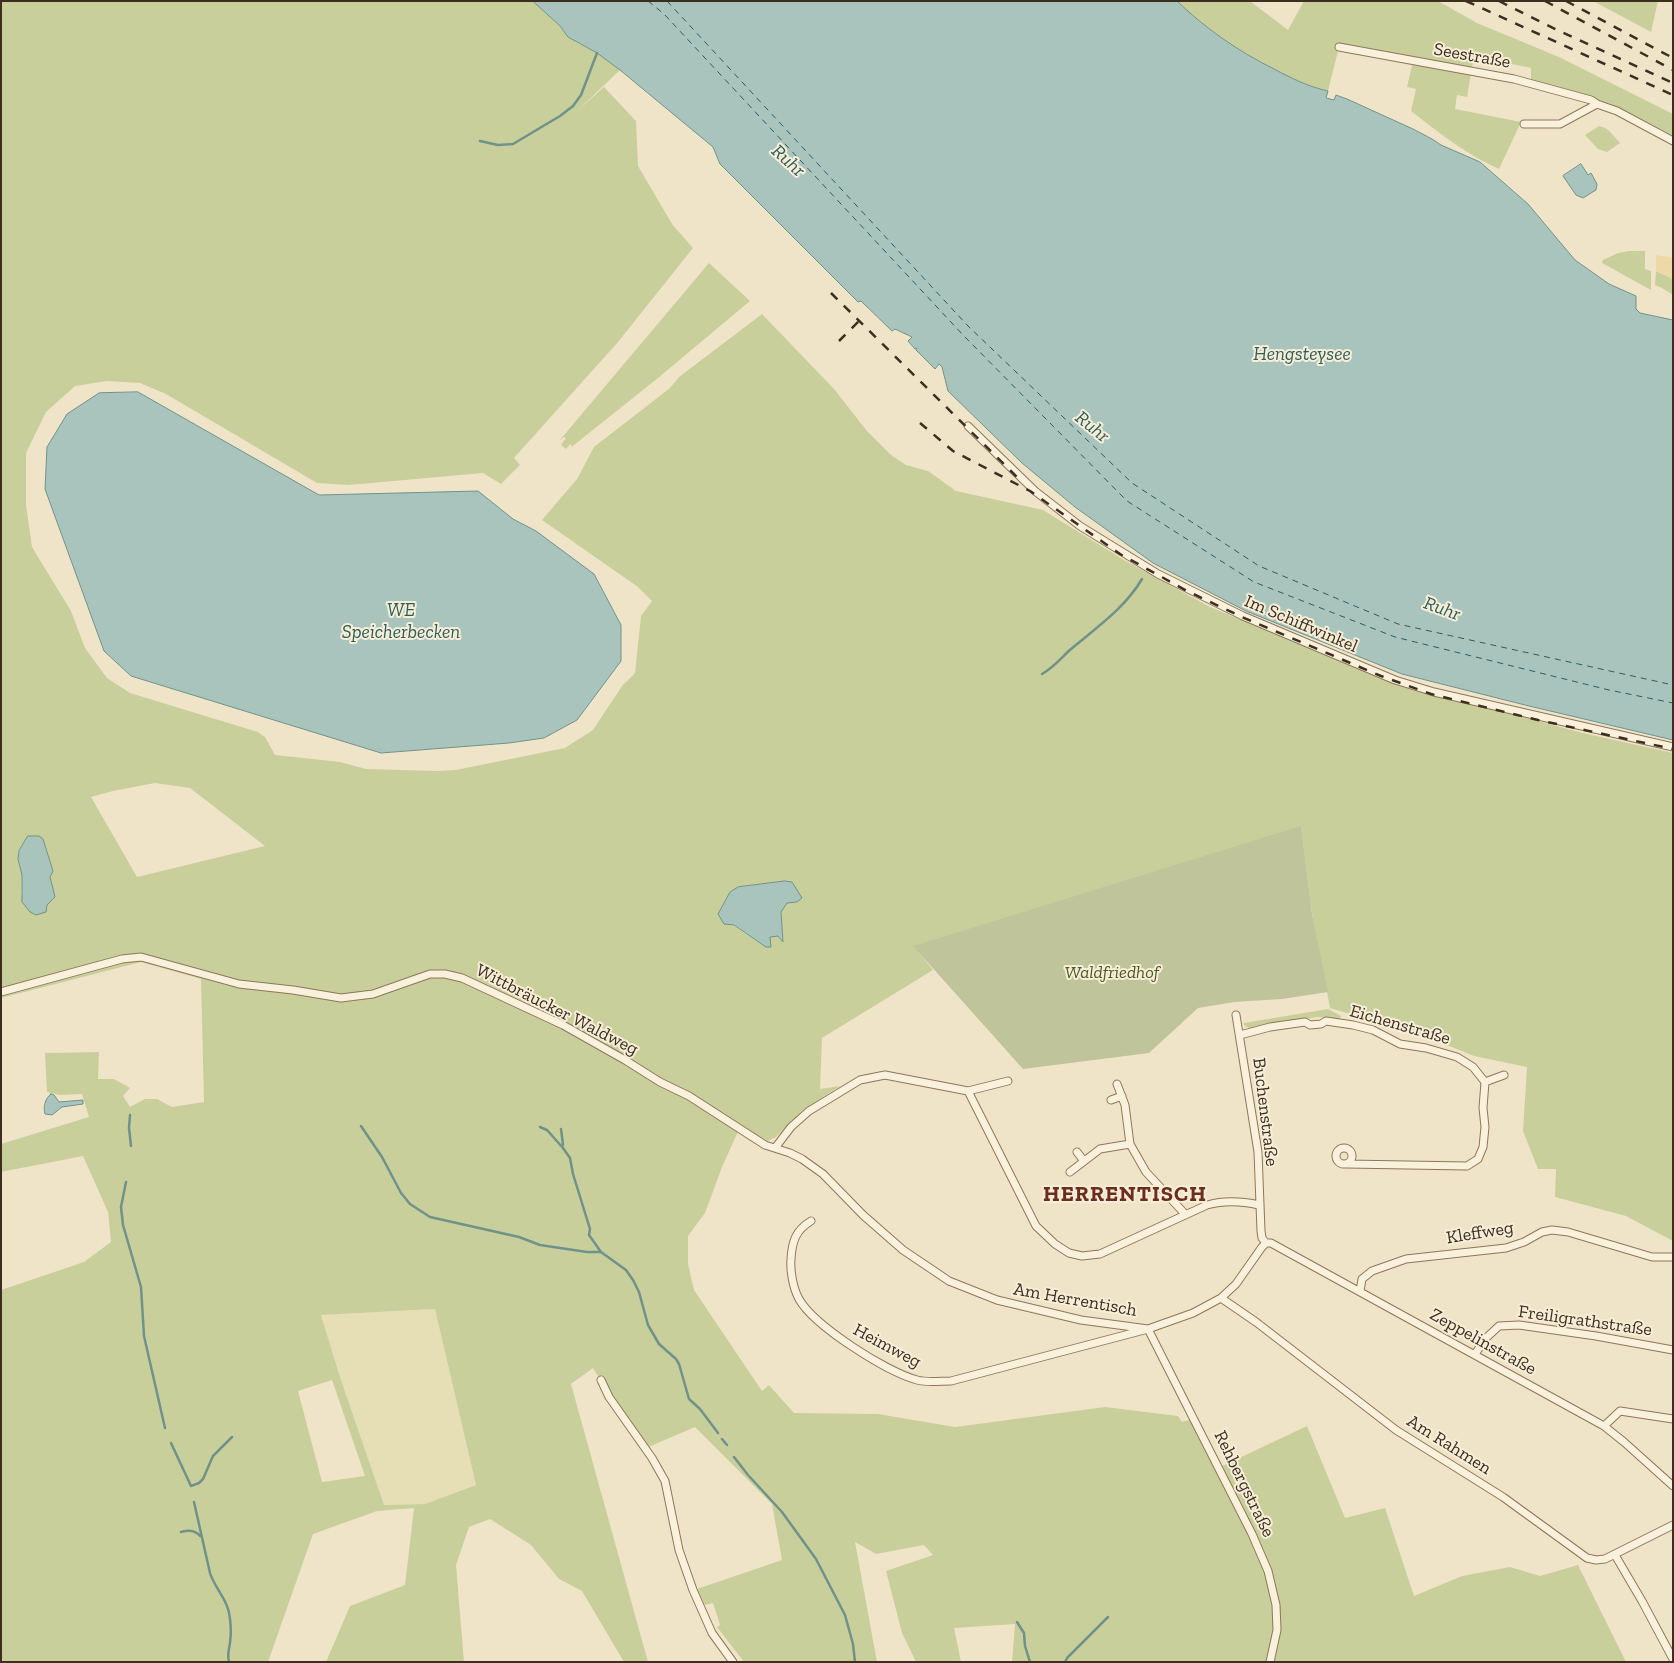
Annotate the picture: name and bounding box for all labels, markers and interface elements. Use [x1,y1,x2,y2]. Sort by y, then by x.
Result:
street label: Seestraße [1432,39,1512,73]
water label: Ruhr [766,140,810,182]
water label: Hengsteysee [1253,344,1351,366]
water label: Ruhr [1070,406,1114,448]
street label: Im Schiffwinkel [1241,590,1361,658]
water label: Ruhr [1421,592,1463,626]
water label: WE Speicherbecken [342,600,460,644]
street label: Wittbräucker Waldweg [472,960,642,1060]
park label: Waldfriedhof [1065,962,1159,984]
street label: Eichenstraße [1347,1000,1453,1050]
street label: Buchenstraße [1248,1057,1282,1167]
district label: HERRENTISCH [1042,1182,1208,1208]
street label: Kleffweg [1445,1217,1515,1249]
street label: Am Herrentisch [1012,1279,1138,1321]
street label: Freiligrathstraße [1517,1301,1653,1341]
street label: Zeppelinstraße [1426,1304,1540,1380]
street label: Heimweg [849,1319,925,1373]
street label: Am Rahmen [1403,1411,1495,1479]
street label: Rehbergstraße [1209,1427,1279,1541]

